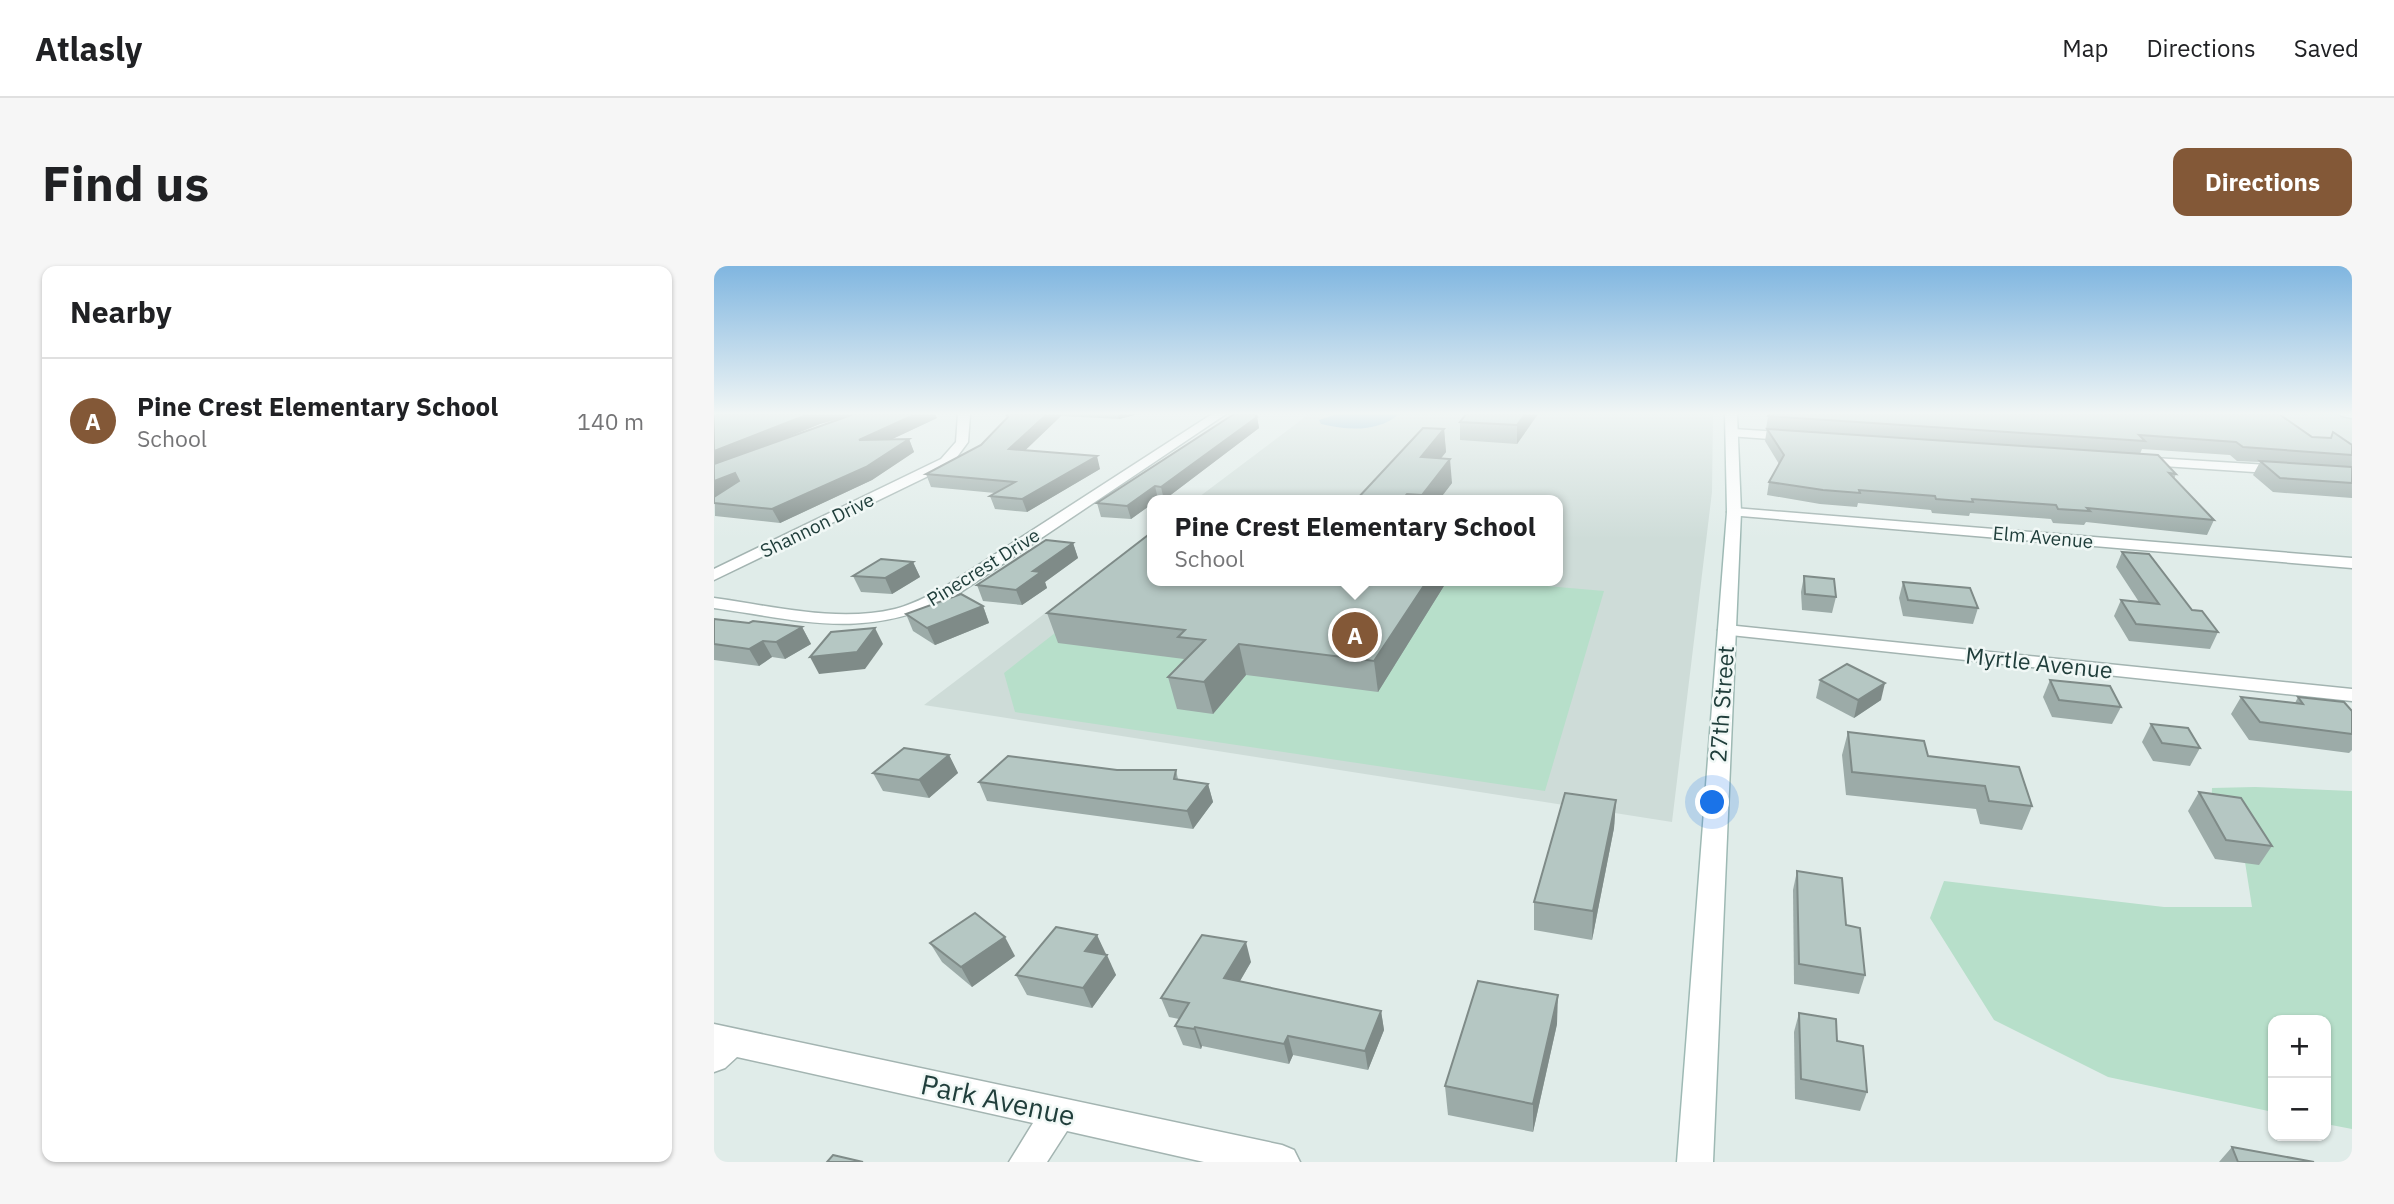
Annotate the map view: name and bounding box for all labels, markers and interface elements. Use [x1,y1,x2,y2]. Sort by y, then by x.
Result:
text: Atlasly [35,27,142,70]
text: Map [2062,32,2108,64]
text: Directions [2146,32,2256,64]
text: Saved [2294,32,2359,64]
button: Directions [2173,148,2352,216]
text: Find us [42,151,209,214]
text: Nearby [70,292,172,331]
text: Pine Crest Elementary School [137,389,498,423]
text: A [85,406,101,436]
text: 140 m [577,406,644,436]
text: School [137,423,207,453]
street label: Shannon Drive [756,487,878,563]
popup [1147,495,1563,586]
text: Pine Crest Elementary School [1174,509,1536,543]
street label: Elm Avenue [1992,521,2094,553]
street label: Pinecrest Drive [922,523,1044,611]
text: School [1174,543,1244,573]
pin: A [1332,609,1378,661]
street label: Myrtle Avenue [1964,639,2114,685]
street label: 27th Street [1702,644,1740,763]
your location [1695,785,1729,819]
map controls [2268,1015,2331,1141]
button: + [2268,1015,2331,1078]
street label: Park Avenue [918,1065,1079,1134]
button: − [2268,1078,2331,1141]

